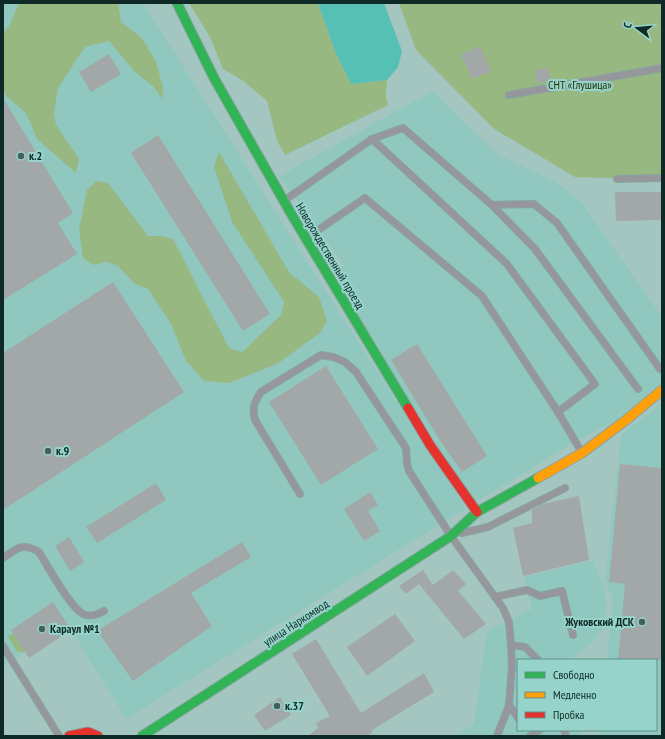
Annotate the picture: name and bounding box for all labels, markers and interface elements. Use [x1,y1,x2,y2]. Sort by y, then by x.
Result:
north arrow [617,8,657,48]
text: С [620,21,635,30]
park label: СНТ «Глушица» [548,77,612,92]
place label: к.2 [29,148,42,163]
marker: к.2 [16,151,26,161]
street label: Новорождественный проезд [293,200,368,312]
place label: к.9 [56,443,69,458]
marker: к.9 [43,446,53,456]
street label: улица Наркомвод [260,596,332,649]
place label: Жуковский ДСК [564,614,635,629]
marker: Жуковский ДСК [637,617,647,627]
place label: Караул №1 [50,621,100,636]
marker: Караул №1 [37,624,47,634]
legend [517,659,657,731]
text: Свободно [553,667,595,682]
text: Медленно [553,687,596,702]
place label: к.37 [285,698,304,713]
marker: к.37 [272,701,282,711]
text: Пробка [553,707,585,722]

